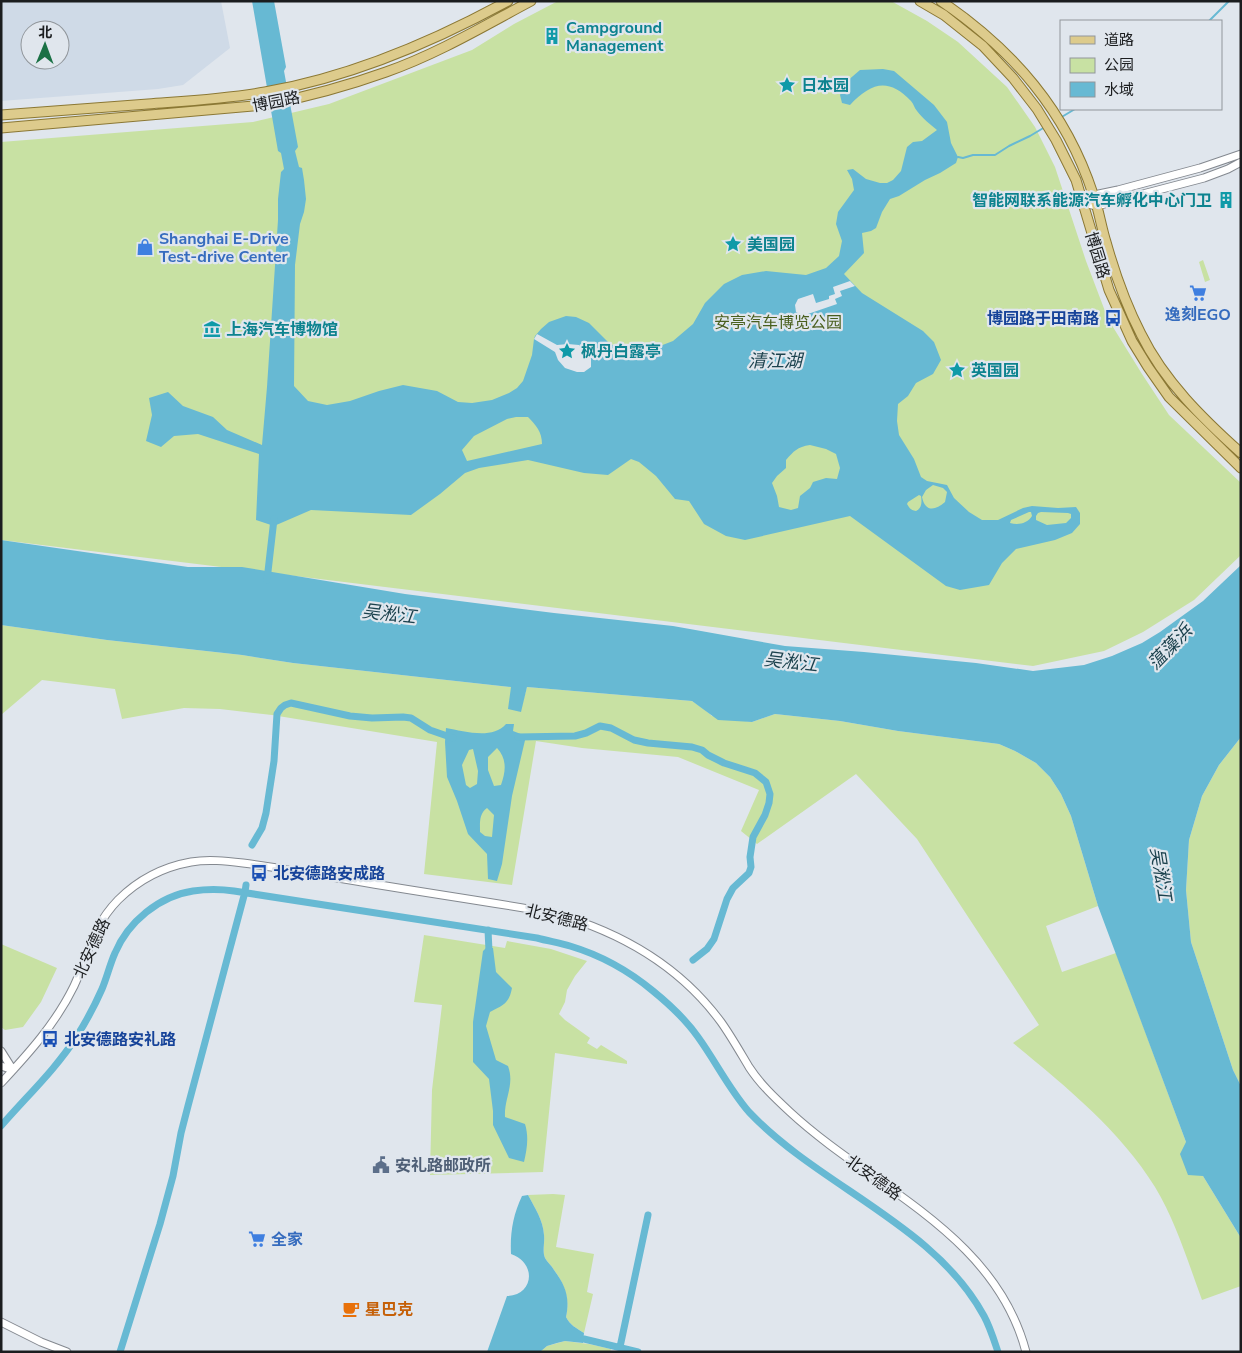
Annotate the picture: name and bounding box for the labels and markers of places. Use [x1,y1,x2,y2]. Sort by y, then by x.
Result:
place label: Campground Management [566,17,664,57]
building icon: Campground Management [542,26,562,46]
place icon: 日本园 [777,75,797,95]
place label: 日本园 [801,75,849,97]
place label: 智能网联系能源汽车孵化中心门卫 [972,190,1212,212]
building icon: 智能网联系能源汽车孵化中心门卫 [1216,190,1236,210]
place label: Shanghai E-Drive Test-drive Center [159,228,289,268]
place icon: 美国园 [723,234,743,254]
place label: 美国园 [747,234,795,256]
shop icon: Shanghai E-Drive Test-drive Center [135,237,155,257]
supermarket icon: 逸刻EGO [1188,283,1208,303]
place label: 逸刻EGO [1165,304,1231,326]
place label: 博园路于田南路 [987,308,1099,330]
bus stop icon: 博园路于田南路 [1103,308,1123,328]
museum icon: 上海汽车博物馆 [202,319,222,339]
place label: 上海汽车博物馆 [226,319,338,341]
place icon: 枫丹白露亭 [557,341,577,361]
place label: 枫丹白露亭 [581,341,661,363]
place icon: 英国园 [947,360,967,380]
place label: 英国园 [971,360,1019,382]
bus stop icon: 北安德路安成路 [249,863,269,883]
place label: 北安德路安成路 [273,863,385,885]
bus stop icon: 北安德路安礼路 [40,1029,60,1049]
place label: 北安德路安礼路 [64,1029,176,1051]
public building icon: 安礼路邮政所 [371,1155,391,1175]
place label: 安礼路邮政所 [395,1155,491,1177]
supermarket icon: 全家 [247,1229,267,1249]
place label: 全家 [271,1229,303,1251]
cafe icon: 星巴克 [341,1299,361,1319]
place label: 星巴克 [365,1299,413,1321]

